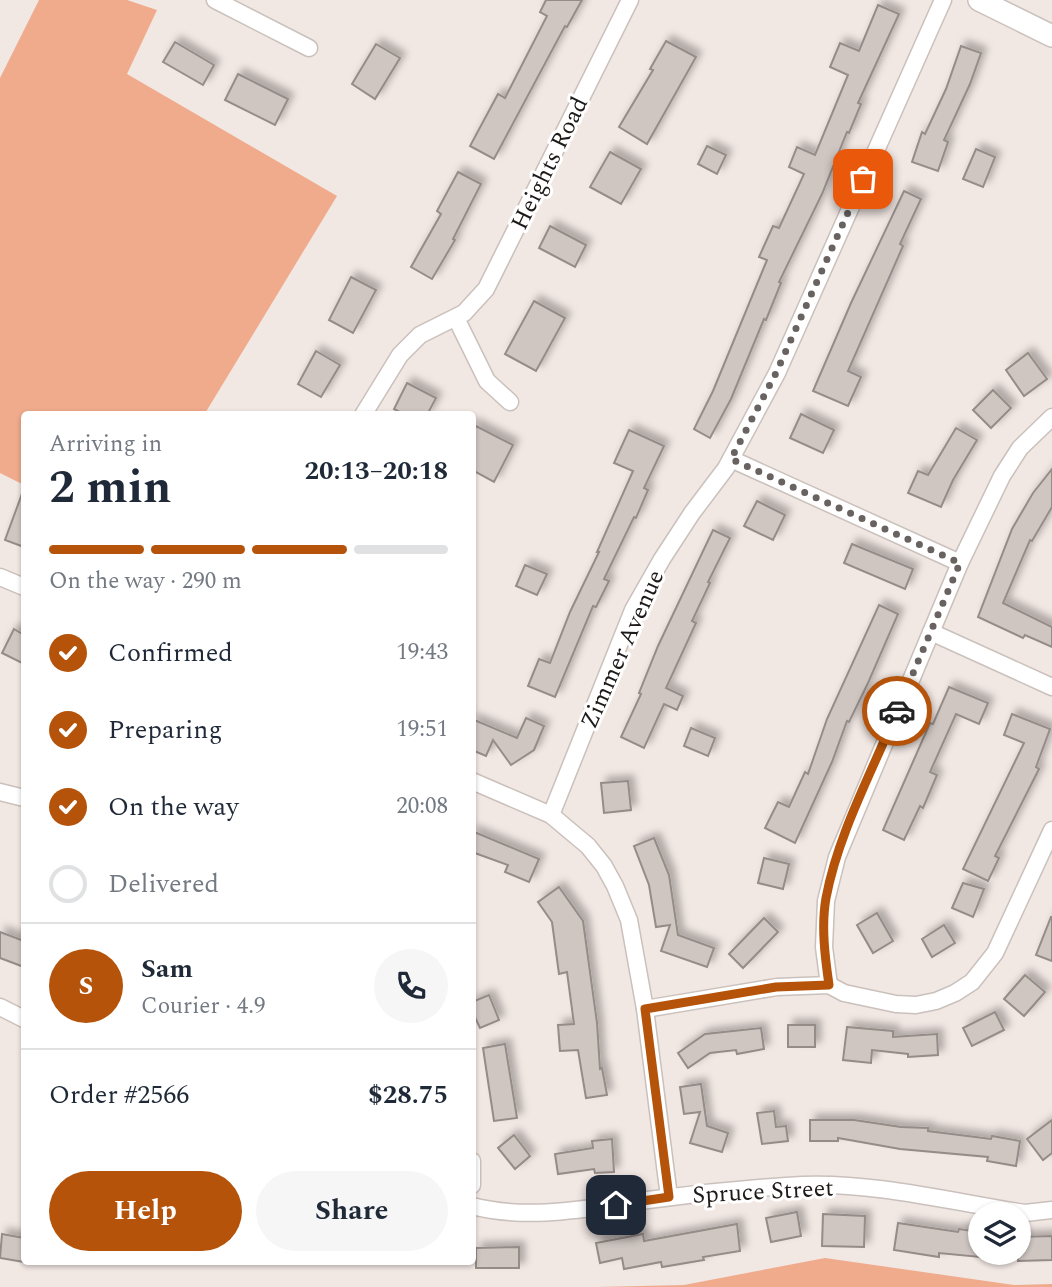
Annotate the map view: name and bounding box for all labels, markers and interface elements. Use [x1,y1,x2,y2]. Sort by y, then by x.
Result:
street label: Heights Road [502,91,598,236]
pin [833,149,893,209]
icon: bag [844,160,882,198]
text: Arriving in [49,427,162,462]
text: 20:13–20:18 [304,451,448,491]
text: 2 min [49,453,171,523]
text: On the way · 290 m [49,564,242,599]
street label: Zimmer Avenue [572,564,674,735]
text: Confirmed [108,633,233,673]
icon: check [49,634,87,672]
text: 19:43 [396,635,448,670]
courier [862,676,932,746]
icon: car [878,692,916,730]
text: Preparing [108,710,222,750]
icon: check [49,711,87,749]
text: 19:51 [396,712,448,747]
text: On the way [108,787,239,827]
icon: check [49,788,87,826]
text: 20:08 [396,789,448,824]
text: Delivered [108,864,219,904]
text: Sam [141,949,193,989]
button: phone [374,949,448,1023]
text: S [79,966,93,1006]
text: Courier · 4.9 [141,989,266,1024]
text: Order #2566 [49,1075,189,1115]
text: $28.75 [368,1075,448,1115]
street label: Spruce Street [691,1170,835,1214]
button: Help [49,1171,242,1251]
button: Share [256,1171,448,1251]
pin [586,1175,646,1235]
icon: home [597,1186,635,1224]
map controls [968,1202,1031,1265]
button: layers [968,1202,1031,1265]

